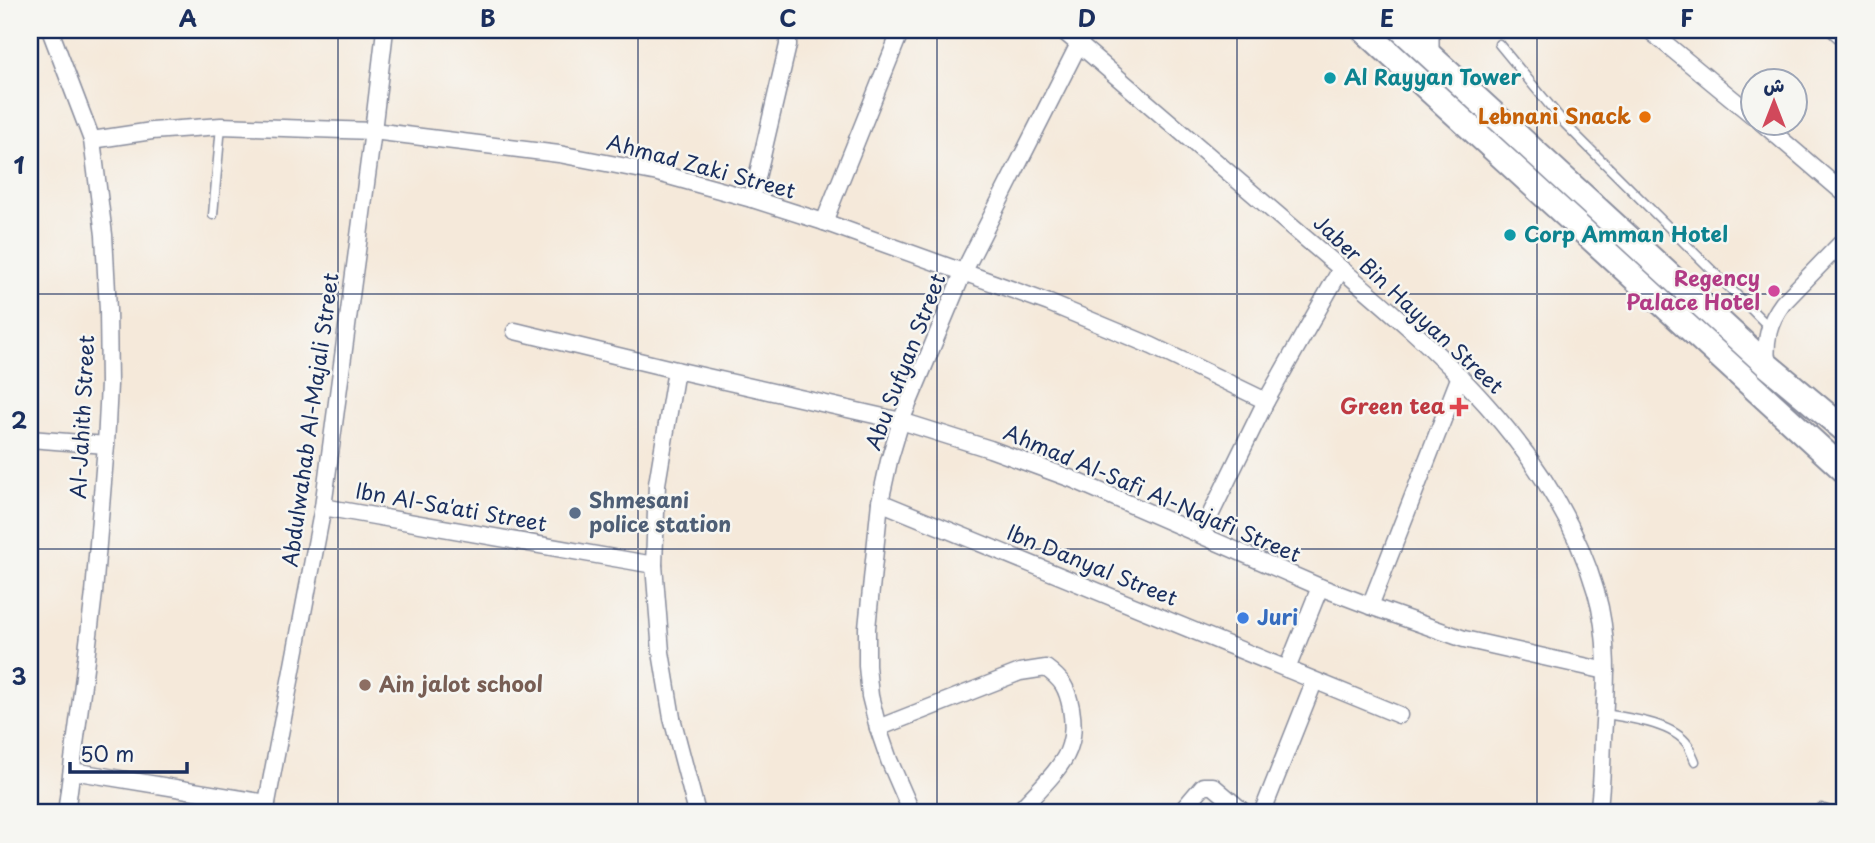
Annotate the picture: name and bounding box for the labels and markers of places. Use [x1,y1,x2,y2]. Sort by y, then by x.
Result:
place label: Al Rayyan Tower [1344,60,1521,92]
marker: Al Rayyan Tower [1322,70,1338,86]
place label: Lebnani Snack [1478,99,1631,131]
marker: Lebnani Snack [1637,109,1653,125]
place label: Corp Amman Hotel [1524,217,1728,249]
marker: Corp Amman Hotel [1502,227,1518,243]
place label: Regency Palace Hotel [1626,261,1760,317]
marker: Regency Palace Hotel [1766,283,1782,299]
place label: Green tea [1340,389,1445,421]
marker: Green tea [1451,399,1467,415]
place label: Shmesani police station [589,483,731,539]
marker: Shmesani police station [567,505,583,521]
place label: Juri [1257,600,1298,632]
marker: Juri [1235,610,1251,626]
place label: Ain jalot school [379,667,543,699]
marker: Ain jalot school [357,677,373,693]

